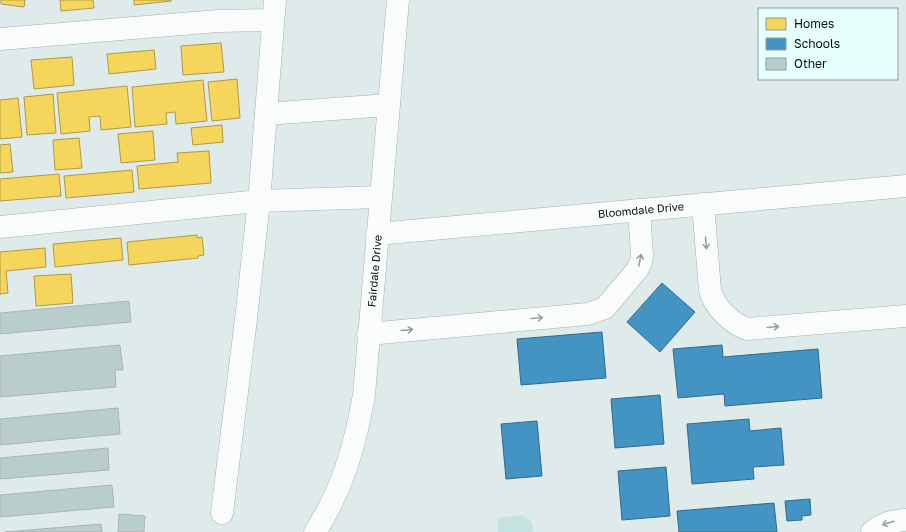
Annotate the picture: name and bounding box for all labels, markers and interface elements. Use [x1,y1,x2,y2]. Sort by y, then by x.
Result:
legend [758,8,898,80]
text: Homes [794,16,834,31]
text: Schools [794,36,840,51]
text: Other [794,56,827,71]
street label: Bloomdale Drive [597,199,685,220]
street label: Fairdale Drive [365,234,384,308]
one-way arrow [702,236,710,249]
one-way arrow [637,254,645,267]
one-way arrow [530,315,543,322]
one-way arrow [766,323,779,330]
one-way arrow [400,327,413,334]
one-way arrow [882,520,895,527]

